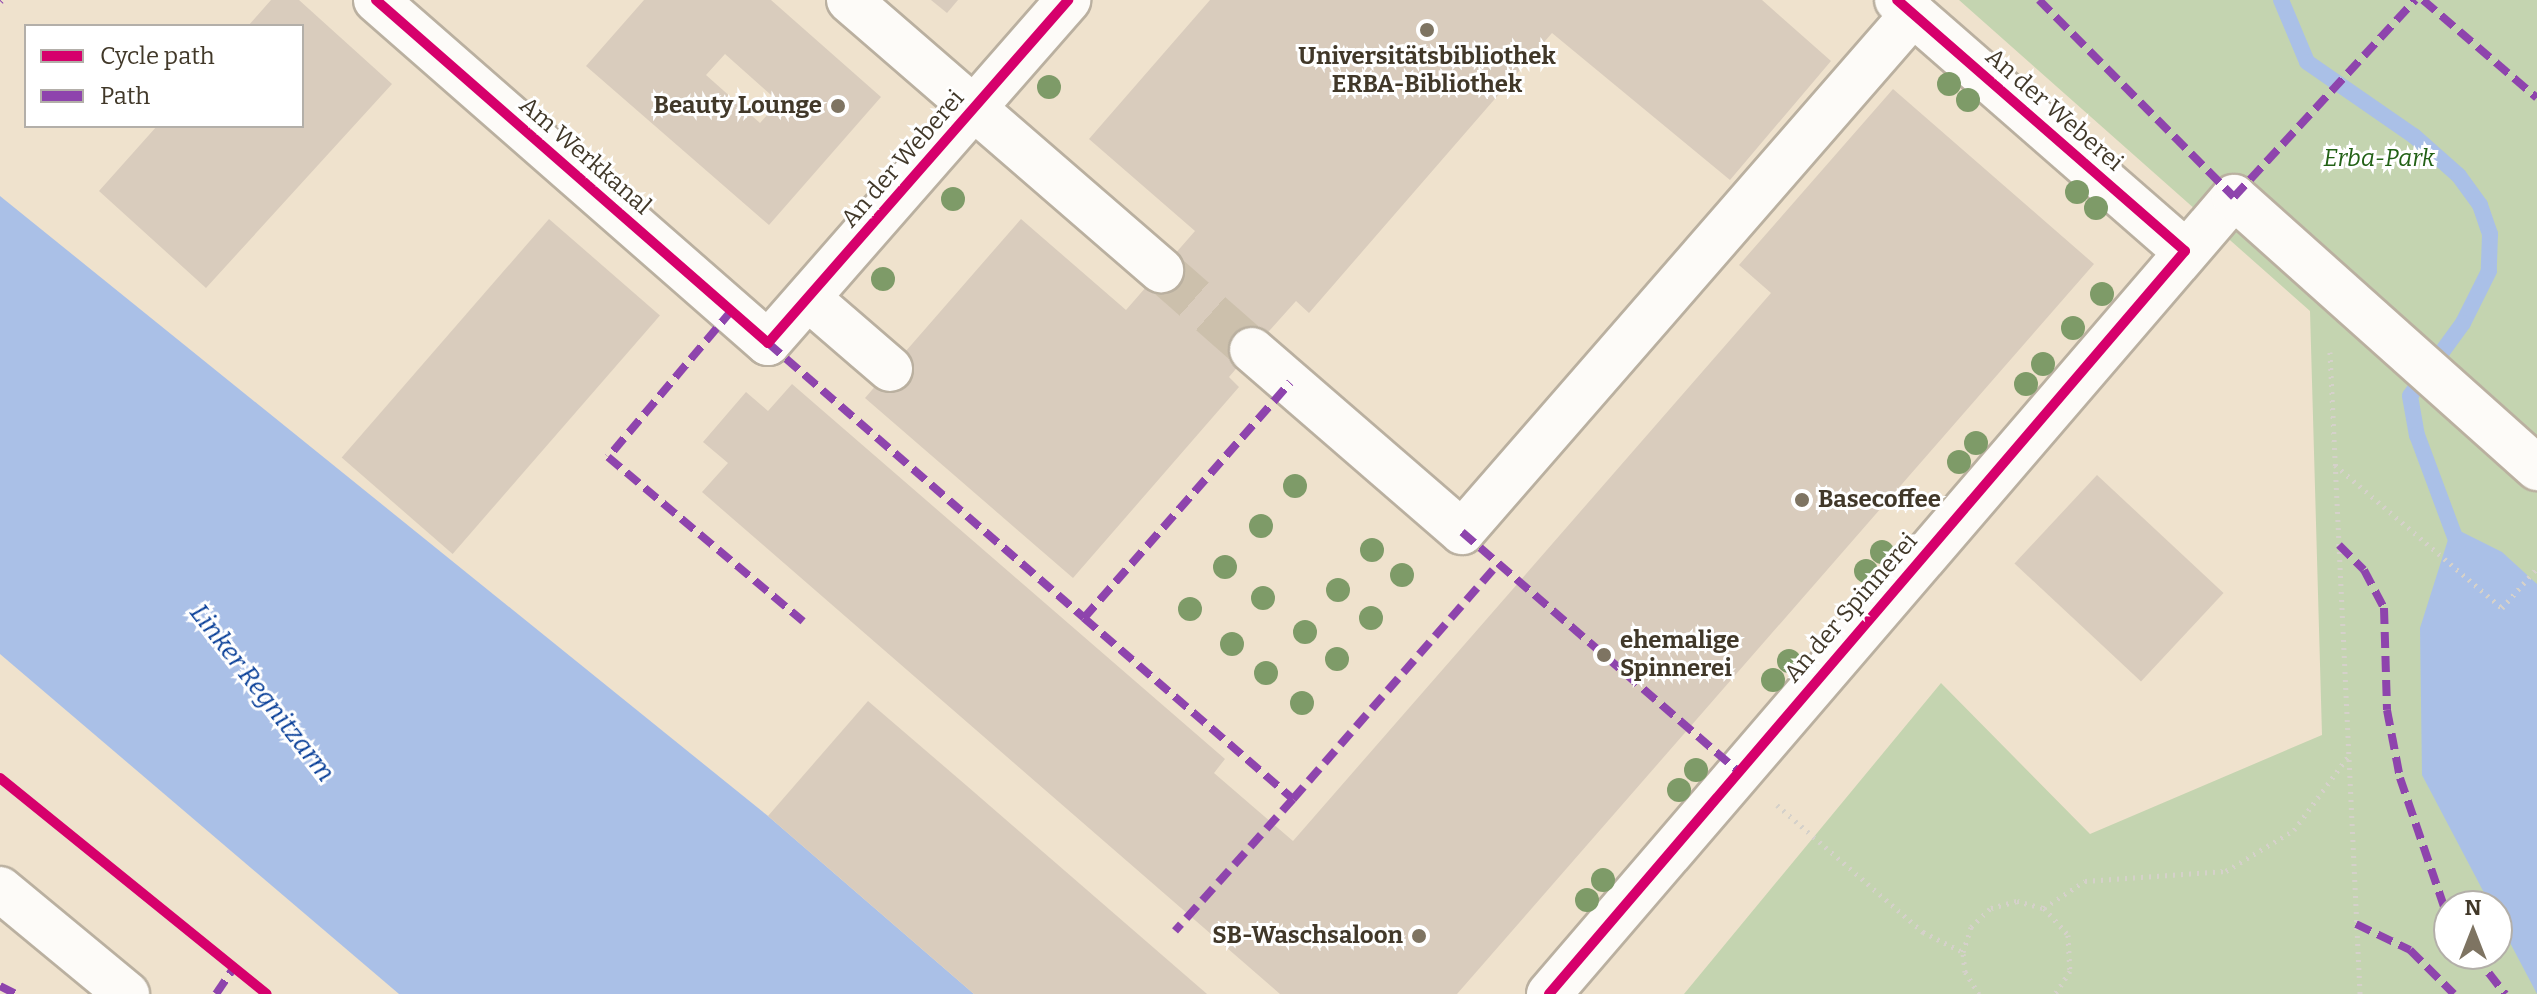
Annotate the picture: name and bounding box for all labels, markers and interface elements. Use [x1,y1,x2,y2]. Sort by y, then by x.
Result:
marker: Universitätsbibliothek ERBA-Bibliothek [1418,21,1436,39]
legend [24,24,304,128]
text: Cycle path [100,42,215,70]
place label: Universitätsbibliothek ERBA-Bibliothek [1298,43,1556,99]
street label: An der Weberei [1979,43,2129,177]
text: Path [100,82,150,110]
street label: An der Weberei [836,84,970,234]
street label: Am Werkkanal [513,91,657,221]
place label: Beauty Lounge [654,92,822,120]
marker: Beauty Lounge [829,97,847,115]
park label: Erba-Park [2323,145,2435,173]
place label: Basecoffee [1818,486,1941,514]
marker: Basecoffee [1793,491,1811,509]
street label: An der Spinnerei [1778,528,1924,688]
water label: Linker Regnitzarm [183,598,341,788]
place label: ehemalige Spinnerei [1620,627,1740,683]
marker: ehemalige Spinnerei [1595,646,1613,664]
north arrow [2433,890,2513,970]
text: N [2465,894,2481,921]
place label: SB-Waschsaloon [1212,922,1403,950]
marker: SB-Waschsaloon [1410,927,1428,945]

